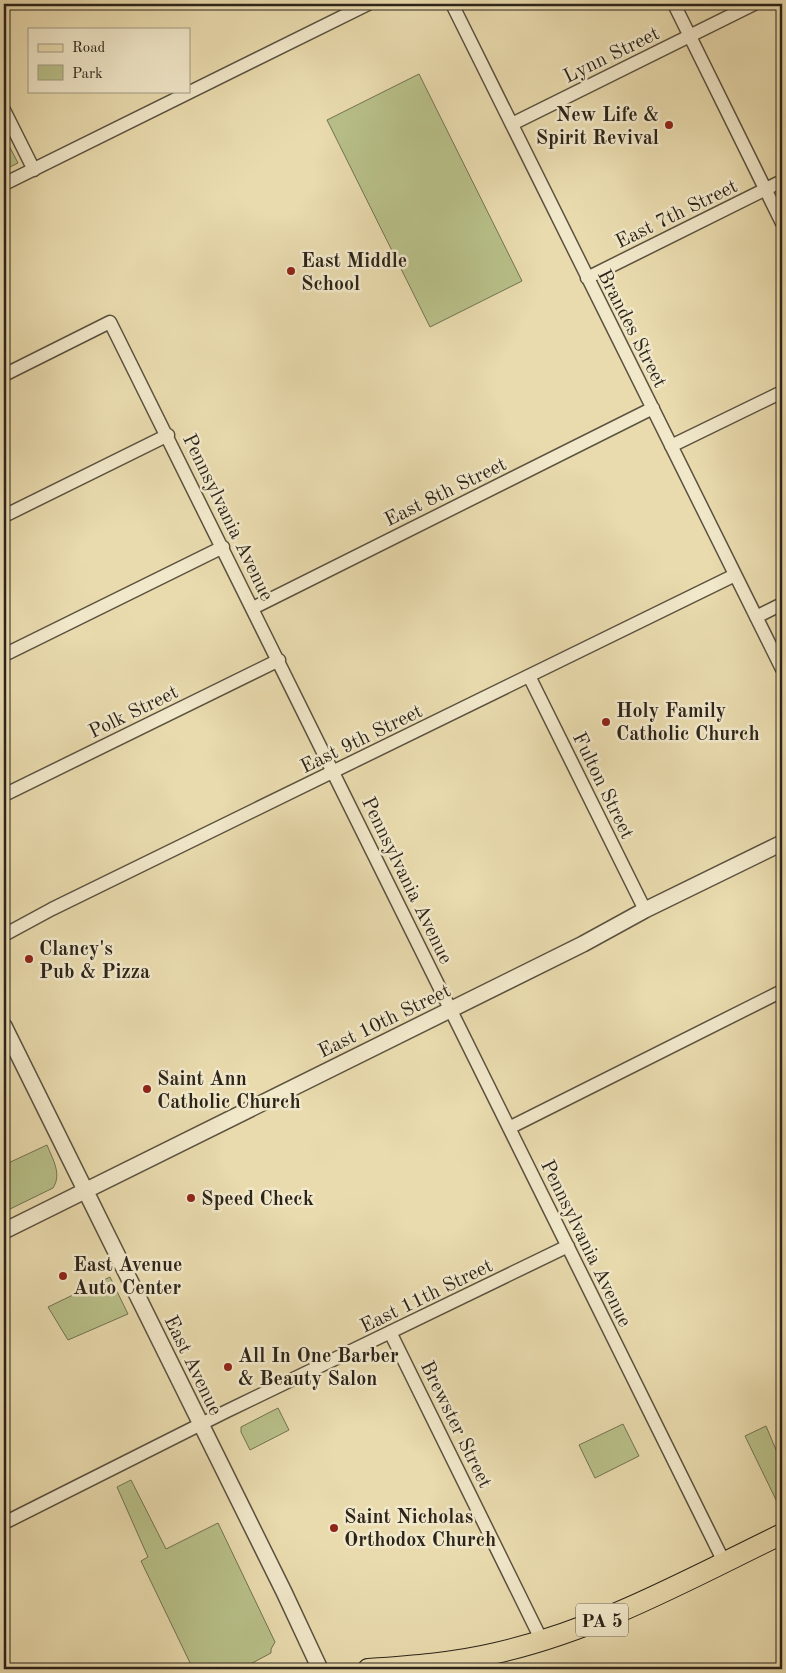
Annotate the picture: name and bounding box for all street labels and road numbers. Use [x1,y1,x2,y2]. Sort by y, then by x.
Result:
street label: Lynn Street [561,24,663,88]
street label: East 7th Street [613,177,741,253]
street label: Brandes Street [593,267,670,391]
street label: Pennsylvania Avenue [178,431,276,605]
street label: East 8th Street [382,455,510,531]
street label: Polk Street [86,683,182,743]
street label: East 9th Street [298,702,426,778]
street label: Fulton Street [568,729,637,842]
street label: Pennsylvania Avenue [357,794,455,968]
street label: East 10th Street [315,981,454,1062]
street label: Pennsylvania Avenue [536,1157,634,1331]
street label: East 11th Street [357,1256,496,1337]
street label: East Avenue [159,1313,225,1419]
street label: Brewster Street [416,1358,495,1491]
road number: PA 5 [576,1604,628,1636]

